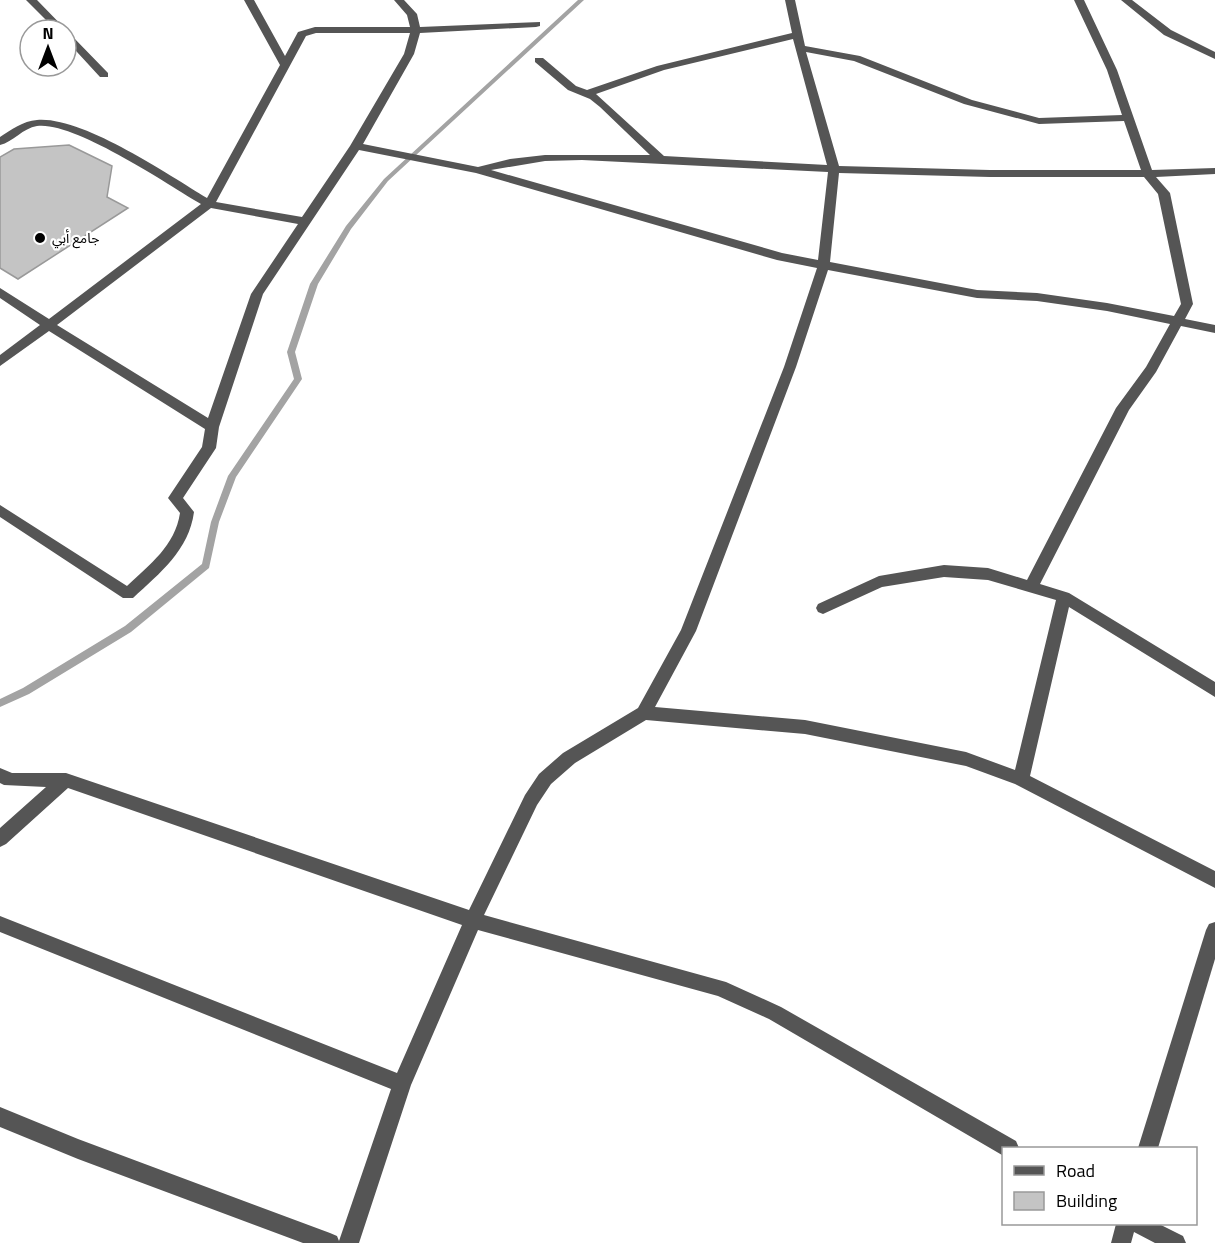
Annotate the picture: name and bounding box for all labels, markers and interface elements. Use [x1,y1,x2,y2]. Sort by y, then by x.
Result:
north arrow [18,18,78,78]
text: N [42,21,54,45]
place label: جامع أبي [52,227,100,249]
marker: جامع أبي [33,231,47,245]
legend [1002,1147,1197,1225]
text: Road [1056,1157,1095,1184]
text: Building [1056,1187,1117,1214]

